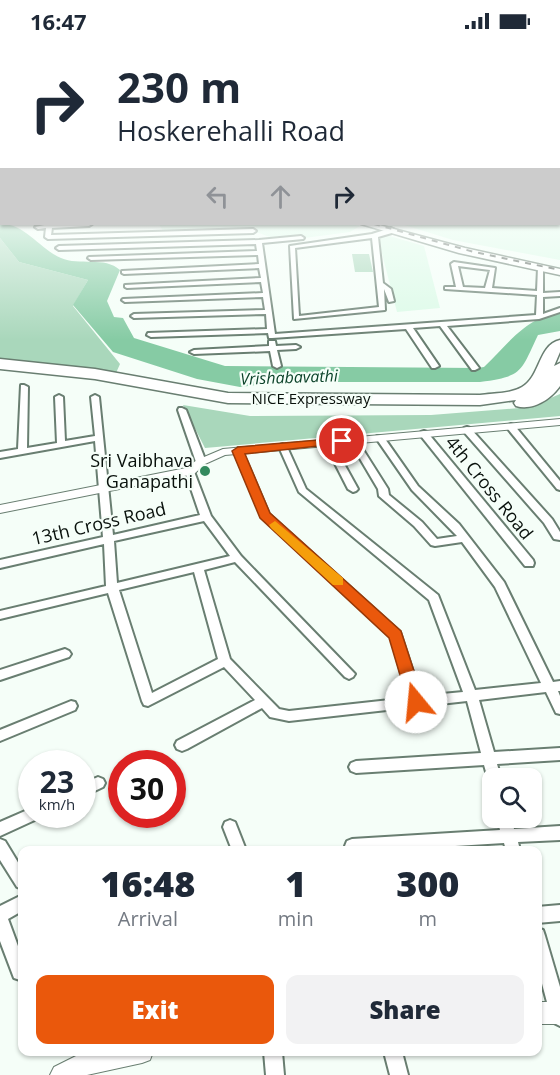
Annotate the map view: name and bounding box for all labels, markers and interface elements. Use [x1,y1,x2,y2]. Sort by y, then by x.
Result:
text: 16:47 [30,6,87,36]
text: 230 m [117,58,241,115]
icon: right [18,66,96,144]
text: Hoskerehalli Road [117,112,345,149]
icon: left [201,180,234,213]
icon: ahead [264,180,297,213]
icon: right [327,180,360,213]
water label: Vrishabavathi [240,364,339,390]
street label: NICE Expressway [252,388,371,408]
pin [316,415,367,466]
icon: arrive [325,424,358,457]
street label: 4th Cross Road [441,431,539,544]
place label: Sri Vaibhava Ganapathi [90,448,193,493]
marker: Sri Vaibhava Ganapathi [198,464,212,478]
street label: 13th Cross Road [29,496,168,550]
position arrow [384,670,448,734]
speed limit sign: 30 [108,750,186,828]
text: 23 [40,761,74,802]
map controls [482,768,542,828]
button: search [482,768,542,828]
text: km/h [39,794,75,814]
text: 16:48 [101,859,195,908]
text: 1 [285,859,306,908]
text: 300 [396,859,459,908]
text: Arrival [118,905,178,932]
text: min [278,905,314,932]
text: m [419,905,437,932]
button: Exit [36,975,274,1044]
button: Share [286,975,524,1044]

